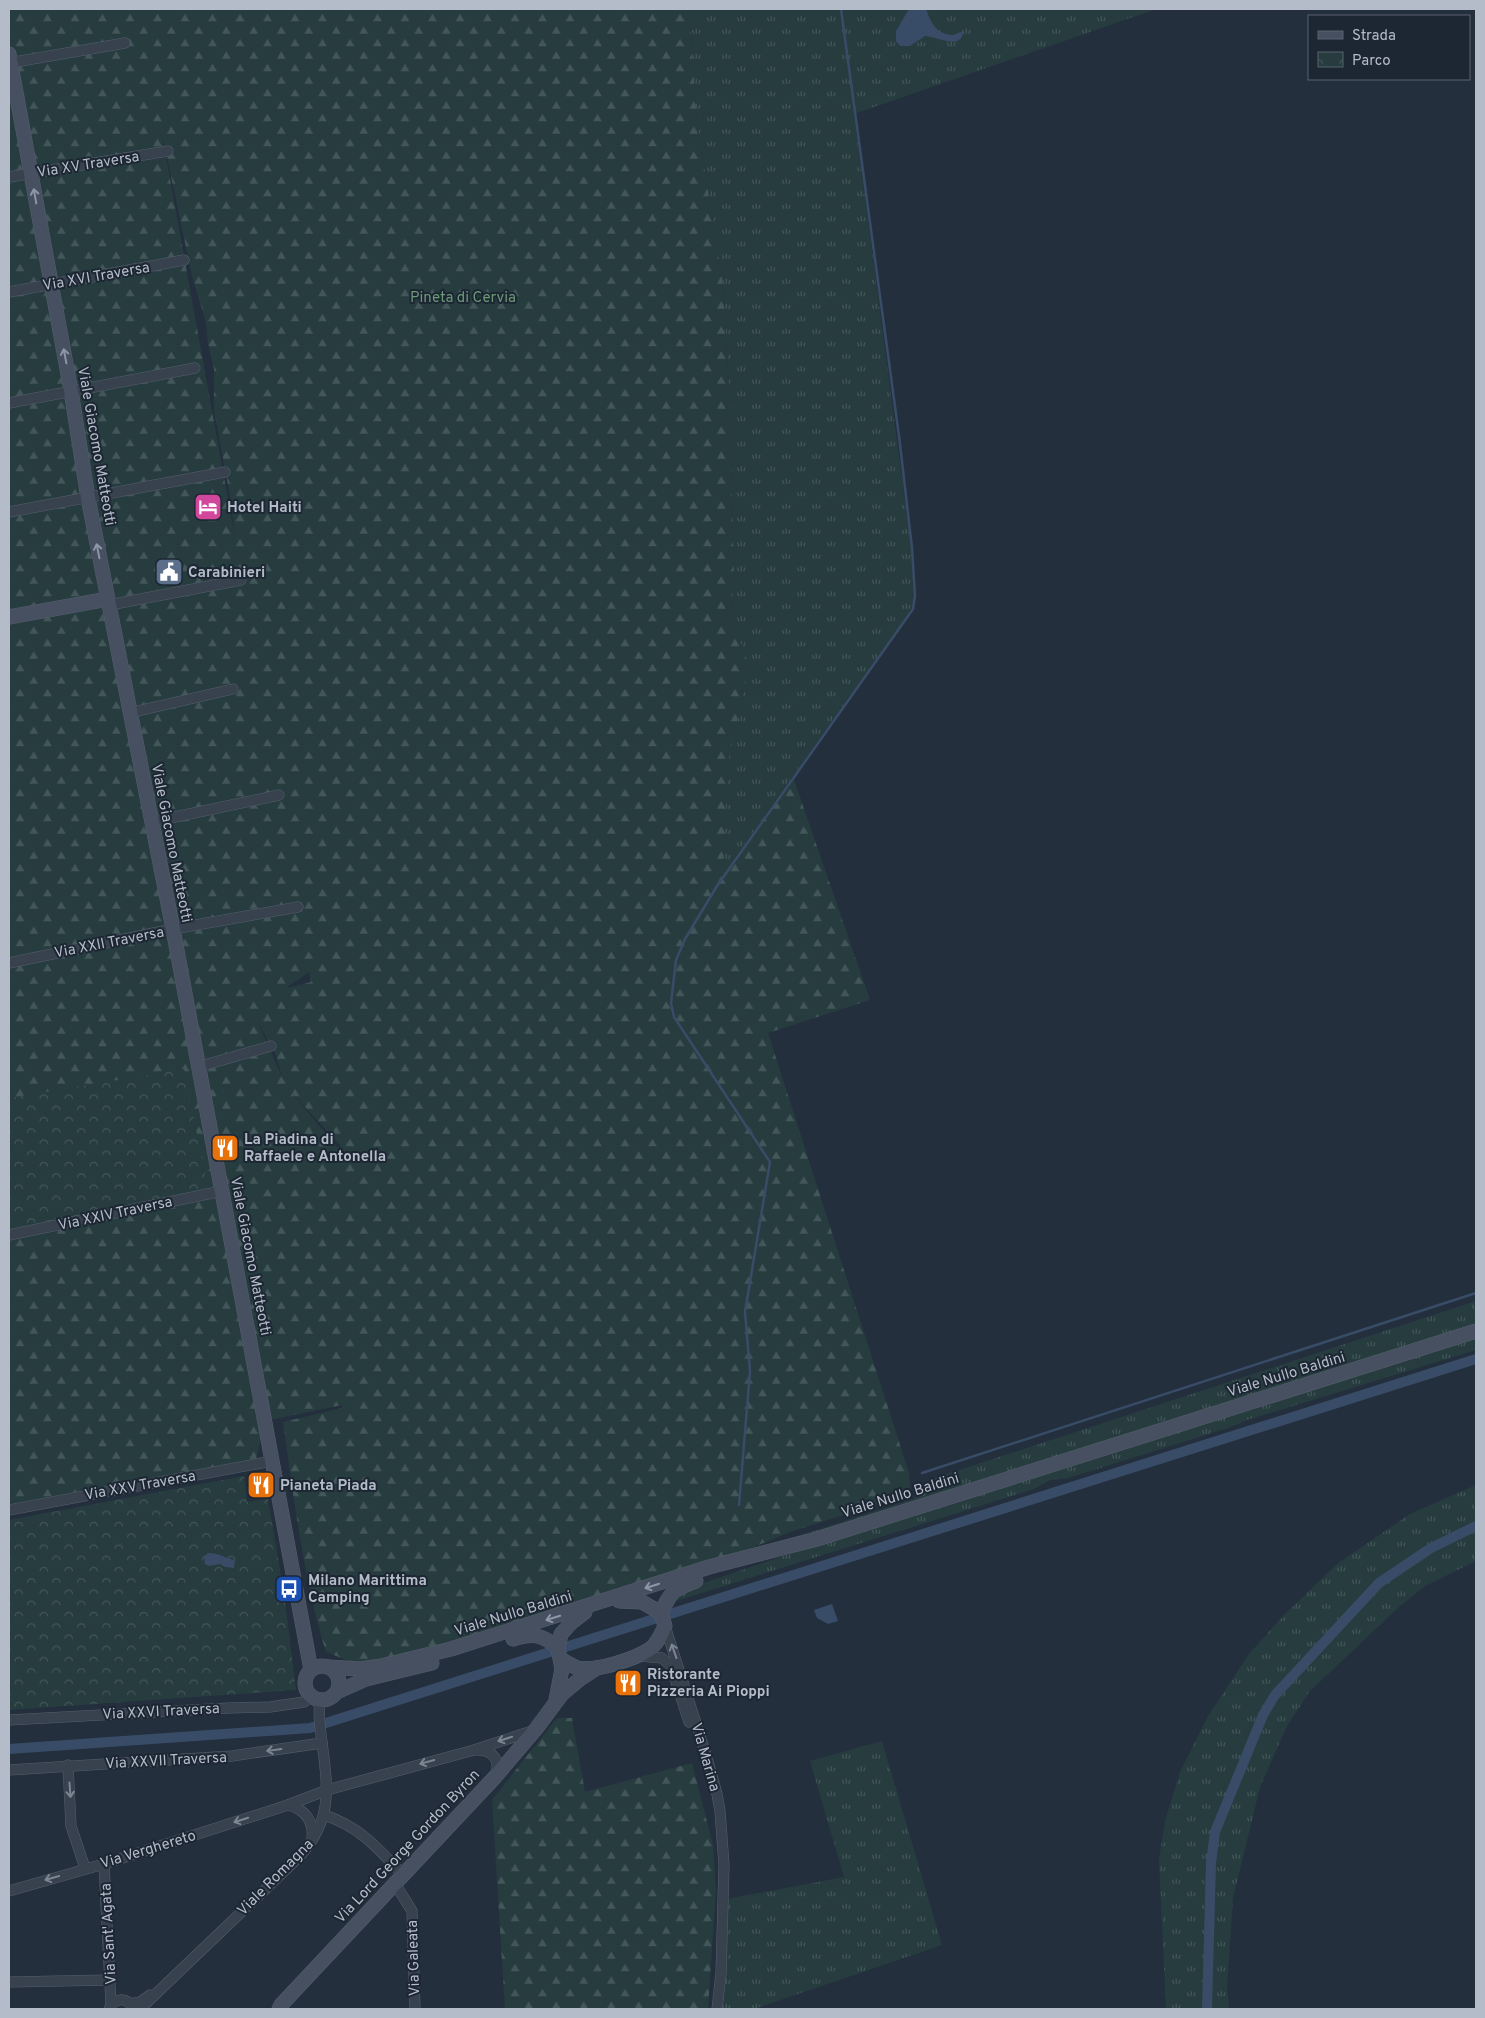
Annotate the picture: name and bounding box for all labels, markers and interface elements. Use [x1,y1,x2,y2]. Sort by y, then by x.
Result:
legend [1308,15,1470,80]
text: Strada [1352,27,1396,46]
text: Parco [1352,52,1391,71]
street label: Via XV Traversa [36,148,141,183]
one-way arrow [30,189,40,205]
street label: Via XVI Traversa [41,259,151,296]
park label: Pineta di Cervia [410,289,516,308]
one-way arrow [59,349,69,365]
street label: Viale Giacomo Matteotti [72,365,119,527]
hotel icon: Hotel Haiti [193,492,223,522]
place label: Hotel Haiti [227,499,302,518]
one-way arrow [93,543,103,559]
public building icon: Carabinieri [154,557,184,587]
place label: Carabinieri [188,564,265,583]
street label: Viale Giacomo Matteotti [146,762,195,924]
street label: Via XXII Traversa [53,924,166,963]
place label: La Piadina di Raffaele e Antonella [244,1131,386,1167]
restaurant icon: La Piadina di Raffaele e Antonella [210,1133,240,1163]
street label: Viale Giacomo Matteotti [225,1175,274,1337]
street label: Via XXIV Traversa [56,1193,174,1236]
street label: Viale Nullo Baldini [1225,1348,1348,1402]
street label: Via XXV Traversa [83,1467,197,1506]
street label: Viale Nullo Baldini [839,1469,962,1523]
restaurant icon: Pianeta Piada [246,1470,276,1500]
place label: Pianeta Piada [280,1477,377,1496]
place label: Milano Marittima Camping [308,1572,427,1608]
bus stop icon: Milano Marittima Camping [274,1574,304,1604]
one-way arrow [645,1582,660,1591]
street label: Viale Nullo Baldini [452,1587,575,1641]
one-way arrow [545,1613,561,1623]
one-way arrow [669,1644,678,1660]
place label: Ristorante Pizzeria Ai Pioppi [647,1666,770,1702]
restaurant icon: Ristorante Pizzeria Ai Pioppi [613,1668,643,1698]
street label: Via XXVI Traversa [102,1700,220,1725]
street label: Via Marina [686,1721,723,1794]
one-way arrow [498,1735,514,1745]
one-way arrow [266,1745,282,1755]
street label: Via XXVII Traversa [105,1749,227,1774]
one-way arrow [420,1758,436,1768]
street label: Via Lord George Gordon Byron [332,1766,485,1928]
one-way arrow [65,1782,74,1798]
one-way arrow [233,1816,249,1826]
street label: Via Verghereto [98,1827,199,1874]
street label: Viale Romagna [234,1836,318,1920]
one-way arrow [45,1874,61,1883]
street label: Via Sant' Agata [97,1883,122,1985]
street label: Via Galeata [404,1920,425,1996]

